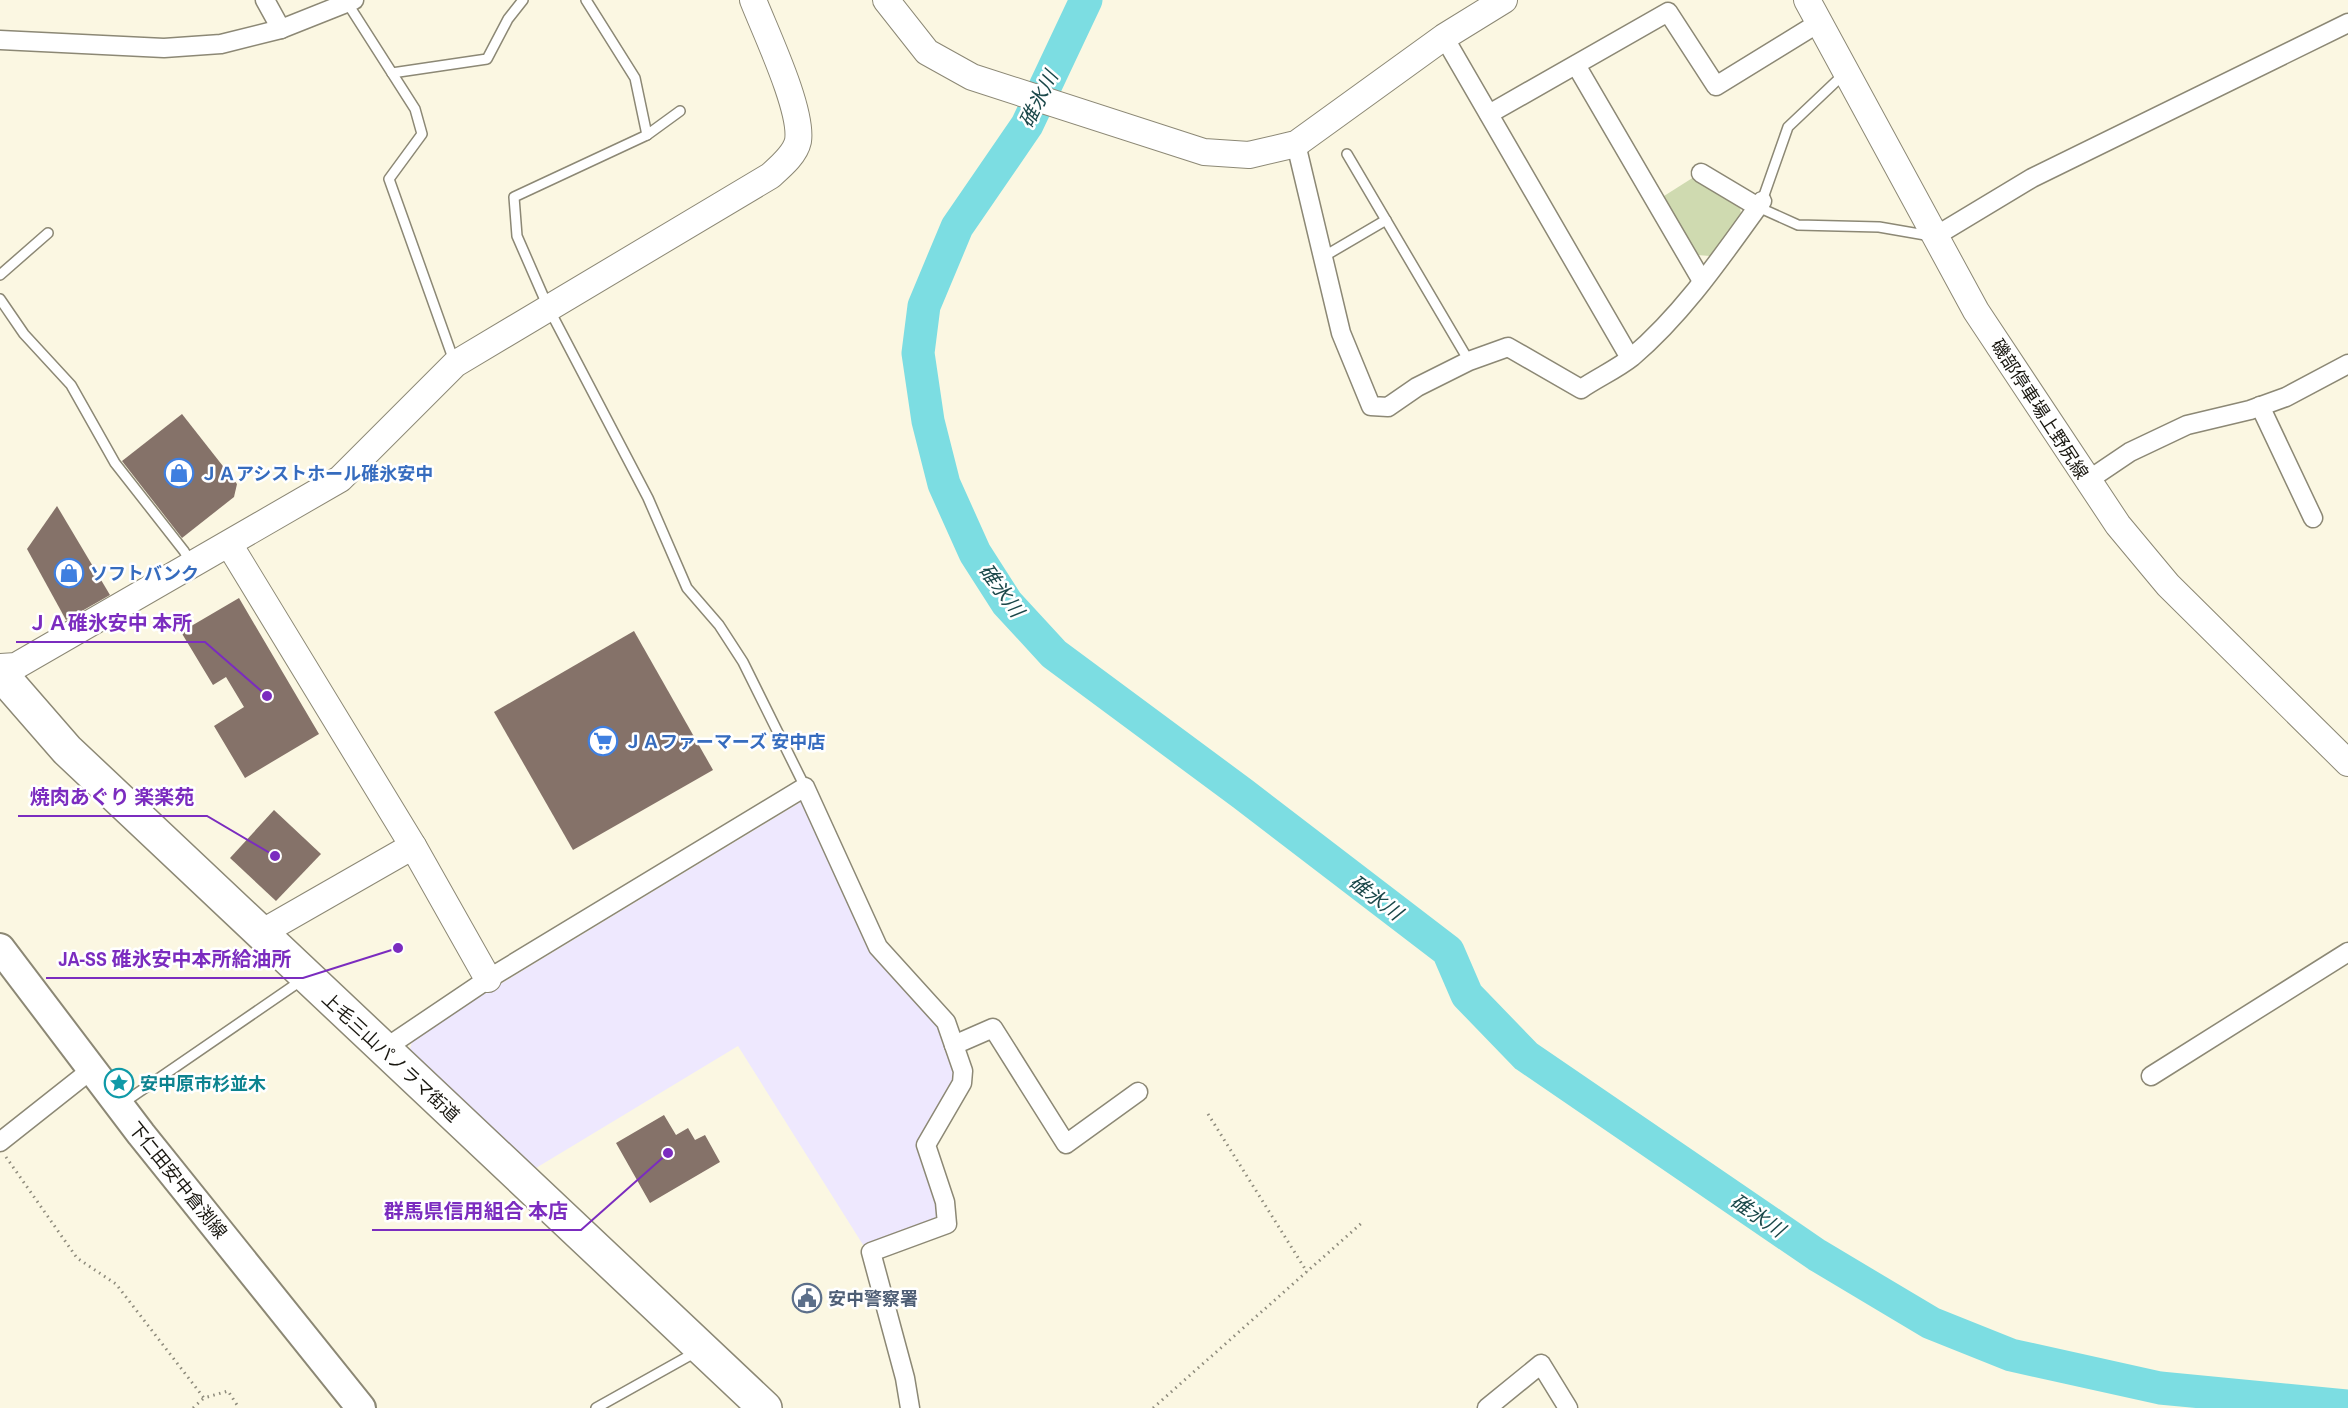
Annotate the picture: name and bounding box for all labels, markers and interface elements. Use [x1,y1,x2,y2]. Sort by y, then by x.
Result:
water label: 碓氷川 [1012,64,1065,132]
street label: 磯部停車場上野尻線 [1985,334,2095,484]
shop icon: ＪＡアシストホール碓氷安中 [163,457,195,489]
place label: ＪＡアシストホール碓氷安中 [200,461,433,486]
shop icon: ソフトバンク [53,557,85,589]
water label: 碓氷川 [973,558,1032,624]
place label: ソフトバンク [90,561,199,586]
callout: ＪＡ碓氷安中 本所 [16,604,205,642]
text: ＪＡ碓氷安中 本所 [28,609,192,636]
supermarket icon: ＪＡファーマーズ 安中店 [587,725,619,757]
place label: ＪＡファーマーズ 安中店 [624,729,825,754]
callout: 焼肉あぐり 楽楽苑 [18,778,207,816]
text: 焼肉あぐり 楽楽苑 [30,783,194,810]
water label: 碓氷川 [1344,868,1410,927]
callout: JA-SS 碓氷安中本所給油所 [46,940,303,978]
text: JA-SS 碓氷安中本所給油所 [59,945,291,972]
street label: 上毛三山パノラマ街道 [317,986,465,1128]
place icon: 安中原市杉並木 [103,1067,135,1099]
place label: 安中原市杉並木 [140,1071,266,1096]
street label: 下仁田安中倉渕線 [123,1116,233,1244]
water label: 碓氷川 [1726,1187,1792,1244]
callout: 群馬県信用組合 本店 [372,1192,581,1230]
text: 群馬県信用組合 本店 [384,1197,568,1224]
public building icon: 安中警察署 [791,1282,823,1314]
place label: 安中警察署 [828,1286,918,1311]

